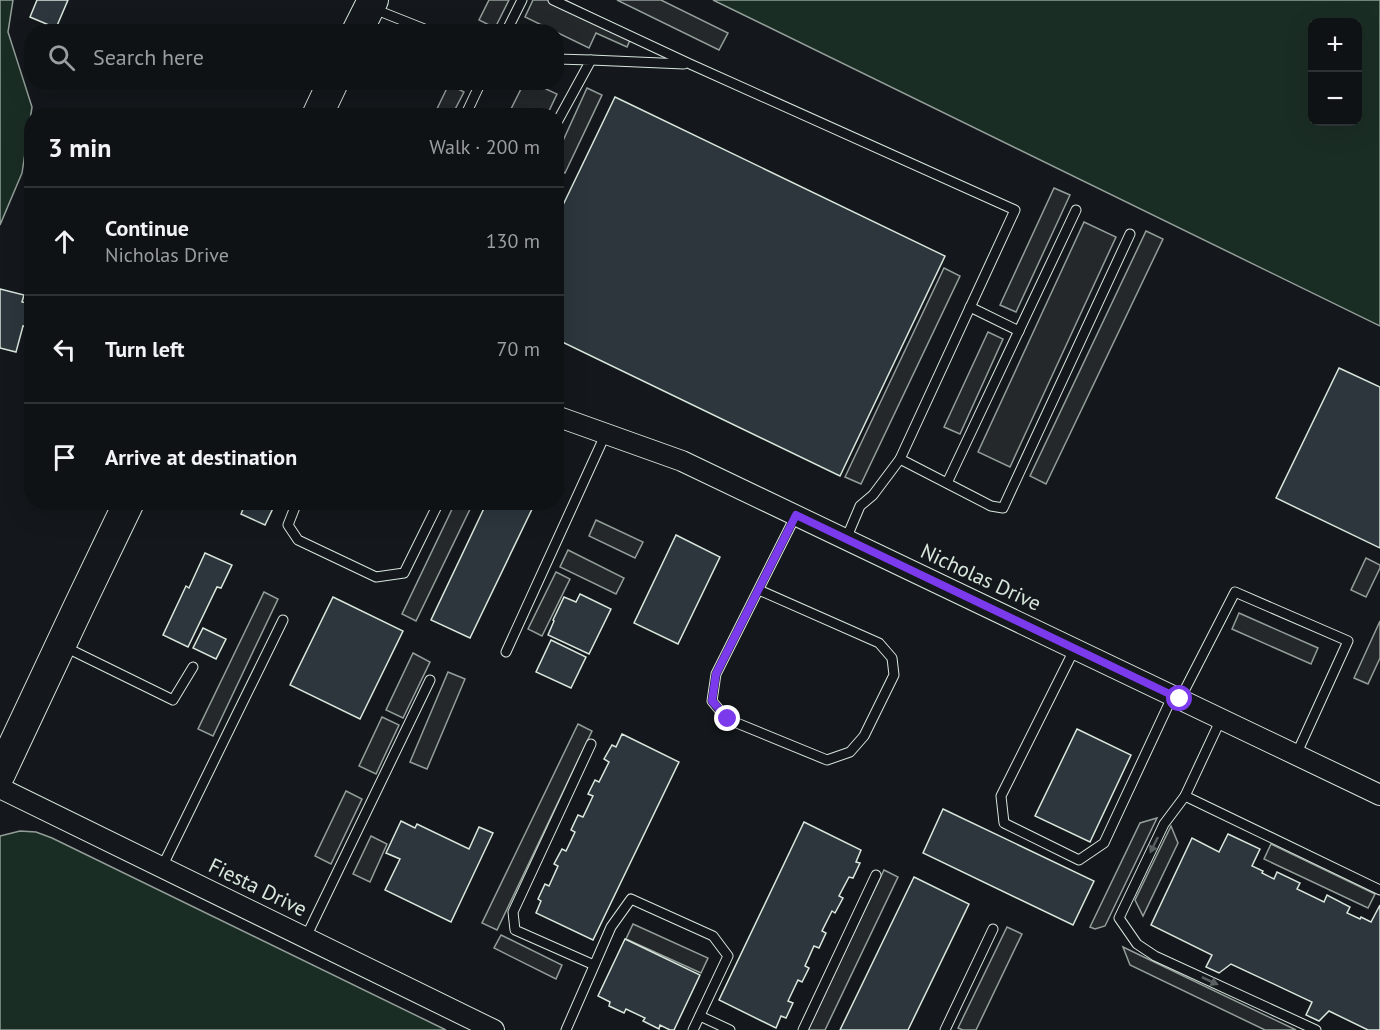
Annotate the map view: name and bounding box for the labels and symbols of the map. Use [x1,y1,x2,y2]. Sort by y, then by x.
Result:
street label: Nicholas Drive [916,537,1046,617]
route start [1166,685,1192,711]
route end [714,705,740,731]
one-way arrow [1150,837,1159,854]
street label: Fiesta Drive [204,852,312,922]
one-way arrow [1202,977,1219,986]

